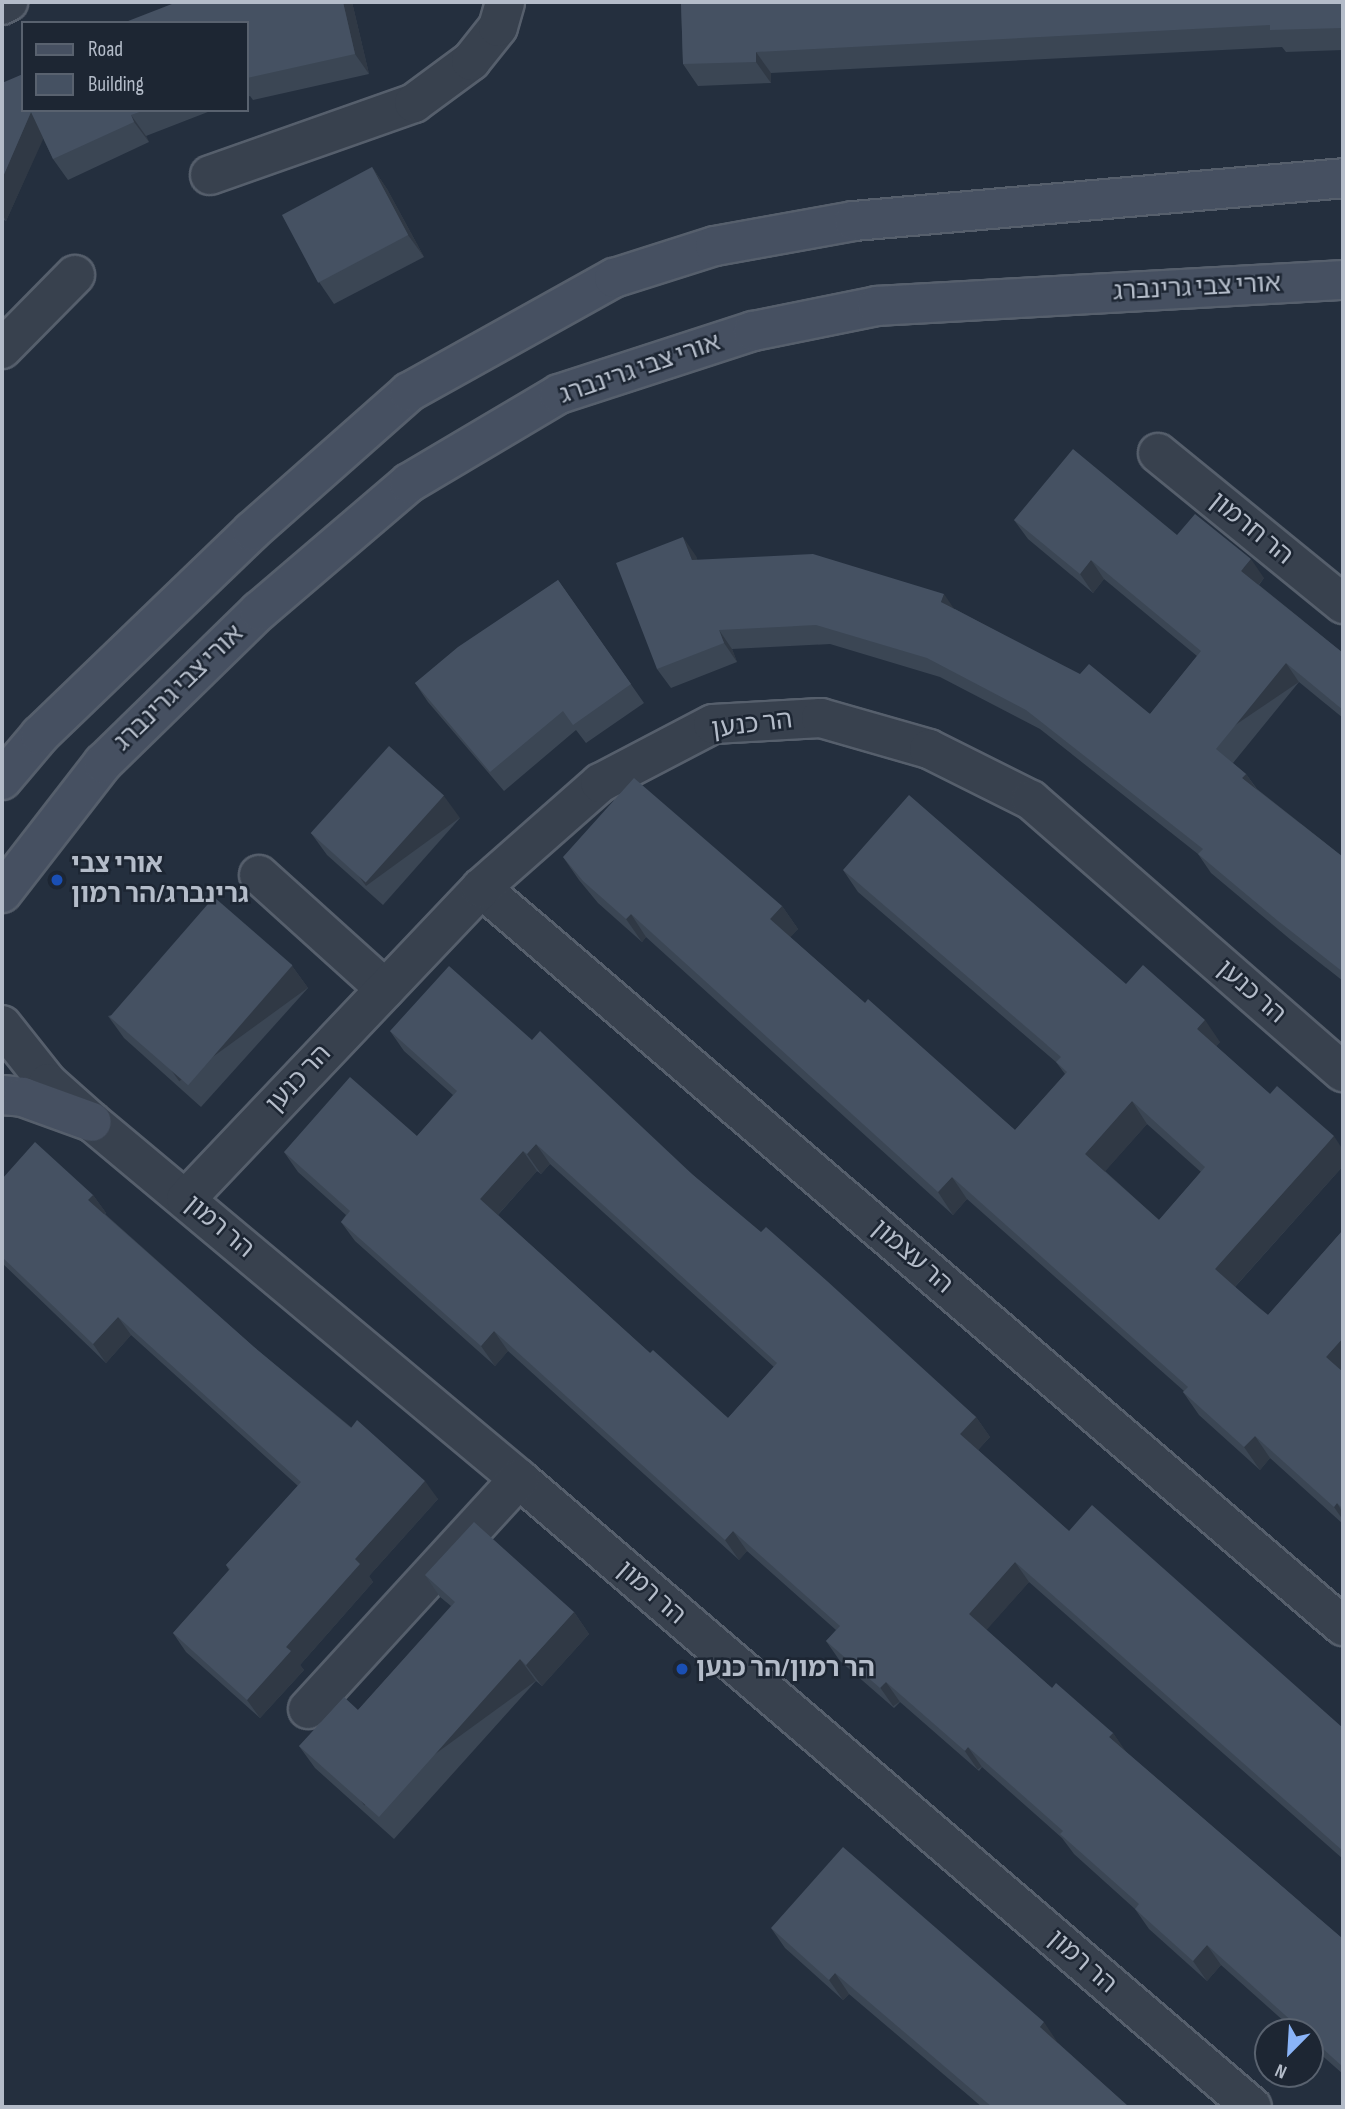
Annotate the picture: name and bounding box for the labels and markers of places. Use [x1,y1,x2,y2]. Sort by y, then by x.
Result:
place label: אורי צבי גרינברג/הר רמון [71,849,249,910]
marker: אורי צבי גרינברג/הר רמון [49,872,65,888]
place label: הר רמון/הר כנען [696,1653,875,1685]
marker: הר רמון/הר כנען [674,1661,690,1677]

